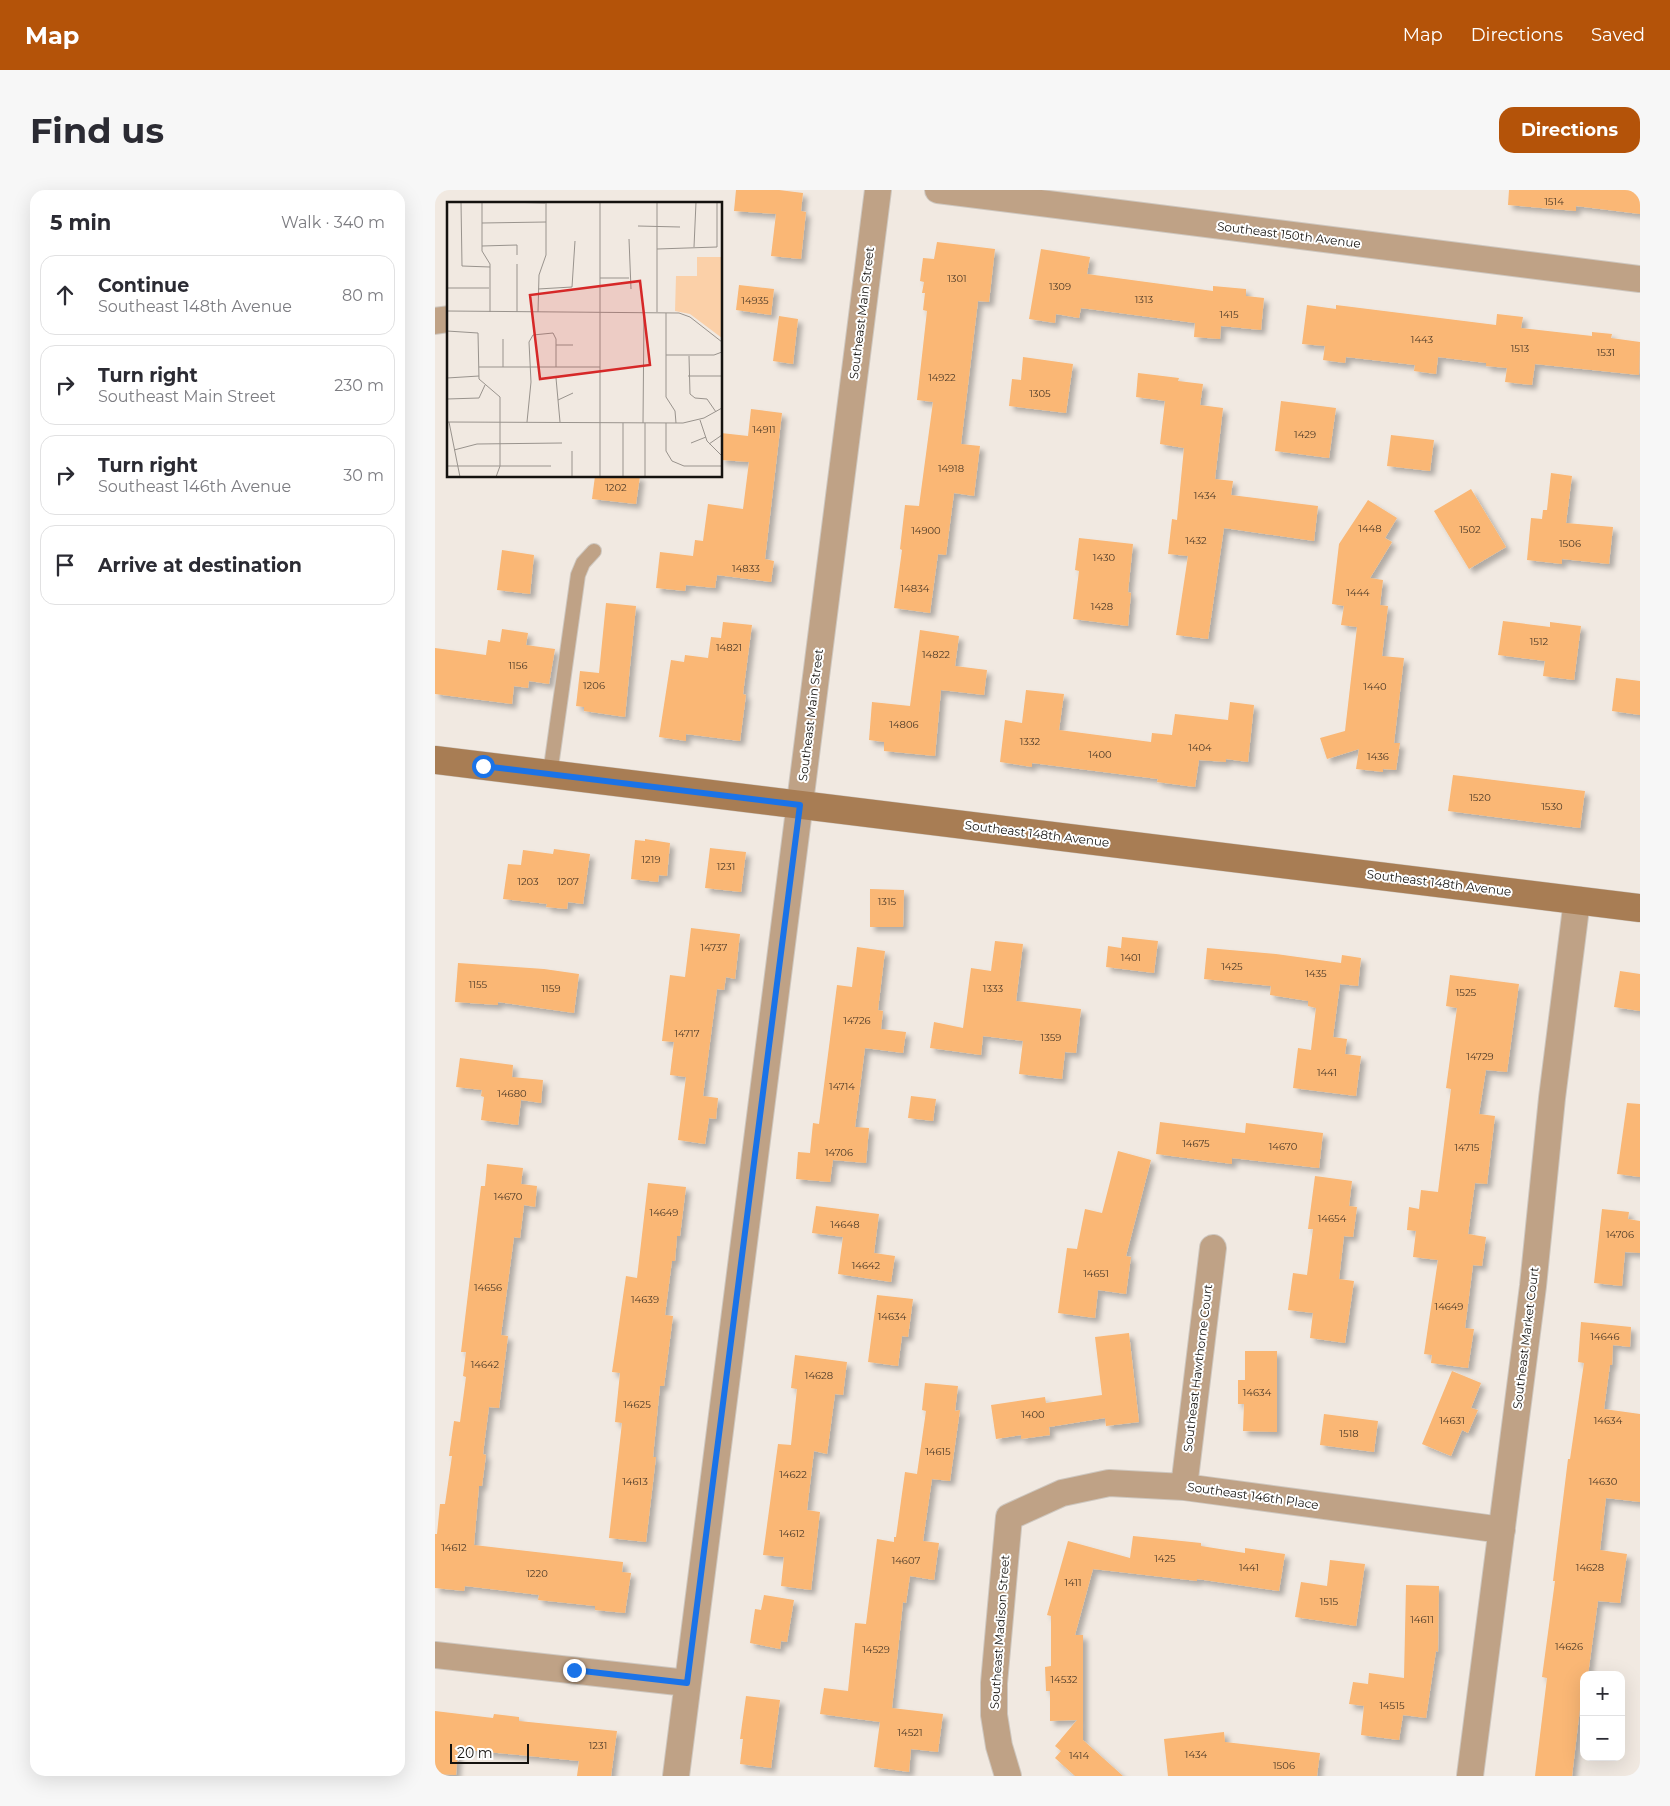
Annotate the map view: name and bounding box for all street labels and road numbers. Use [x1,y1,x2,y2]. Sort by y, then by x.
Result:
street label: Southeast 150th Avenue [1216,218,1362,251]
street label: Southeast Main Street [846,246,877,380]
street label: Southeast Main Street [795,648,826,782]
street label: Southeast 148th Avenue [964,817,1110,850]
street label: Southeast 148th Avenue [1366,866,1512,899]
street label: Southeast Market Court [1509,1266,1542,1410]
street label: Southeast Hawthorne Court [1180,1283,1215,1453]
street label: Southeast 146th Place [1186,1479,1320,1512]
street label: Southeast Madison Street [987,1554,1012,1710]

